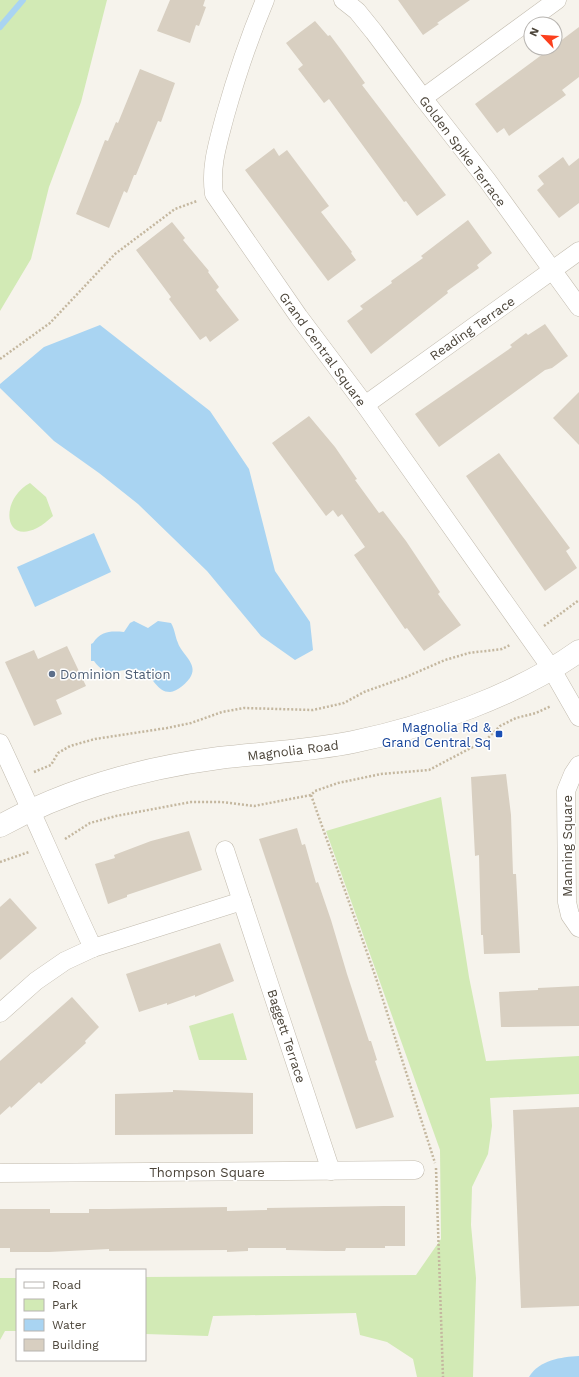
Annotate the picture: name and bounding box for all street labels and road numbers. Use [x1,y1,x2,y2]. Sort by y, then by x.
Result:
street label: Golden Spike Terrace [416,93,509,209]
street label: Grand Central Square [276,289,369,409]
street label: Reading Terrace [427,293,518,363]
street label: Magnolia Road [247,737,340,764]
street label: Manning Square [560,795,575,897]
street label: Baggett Terrace [264,987,309,1085]
street label: Thompson Square [149,1165,265,1180]

